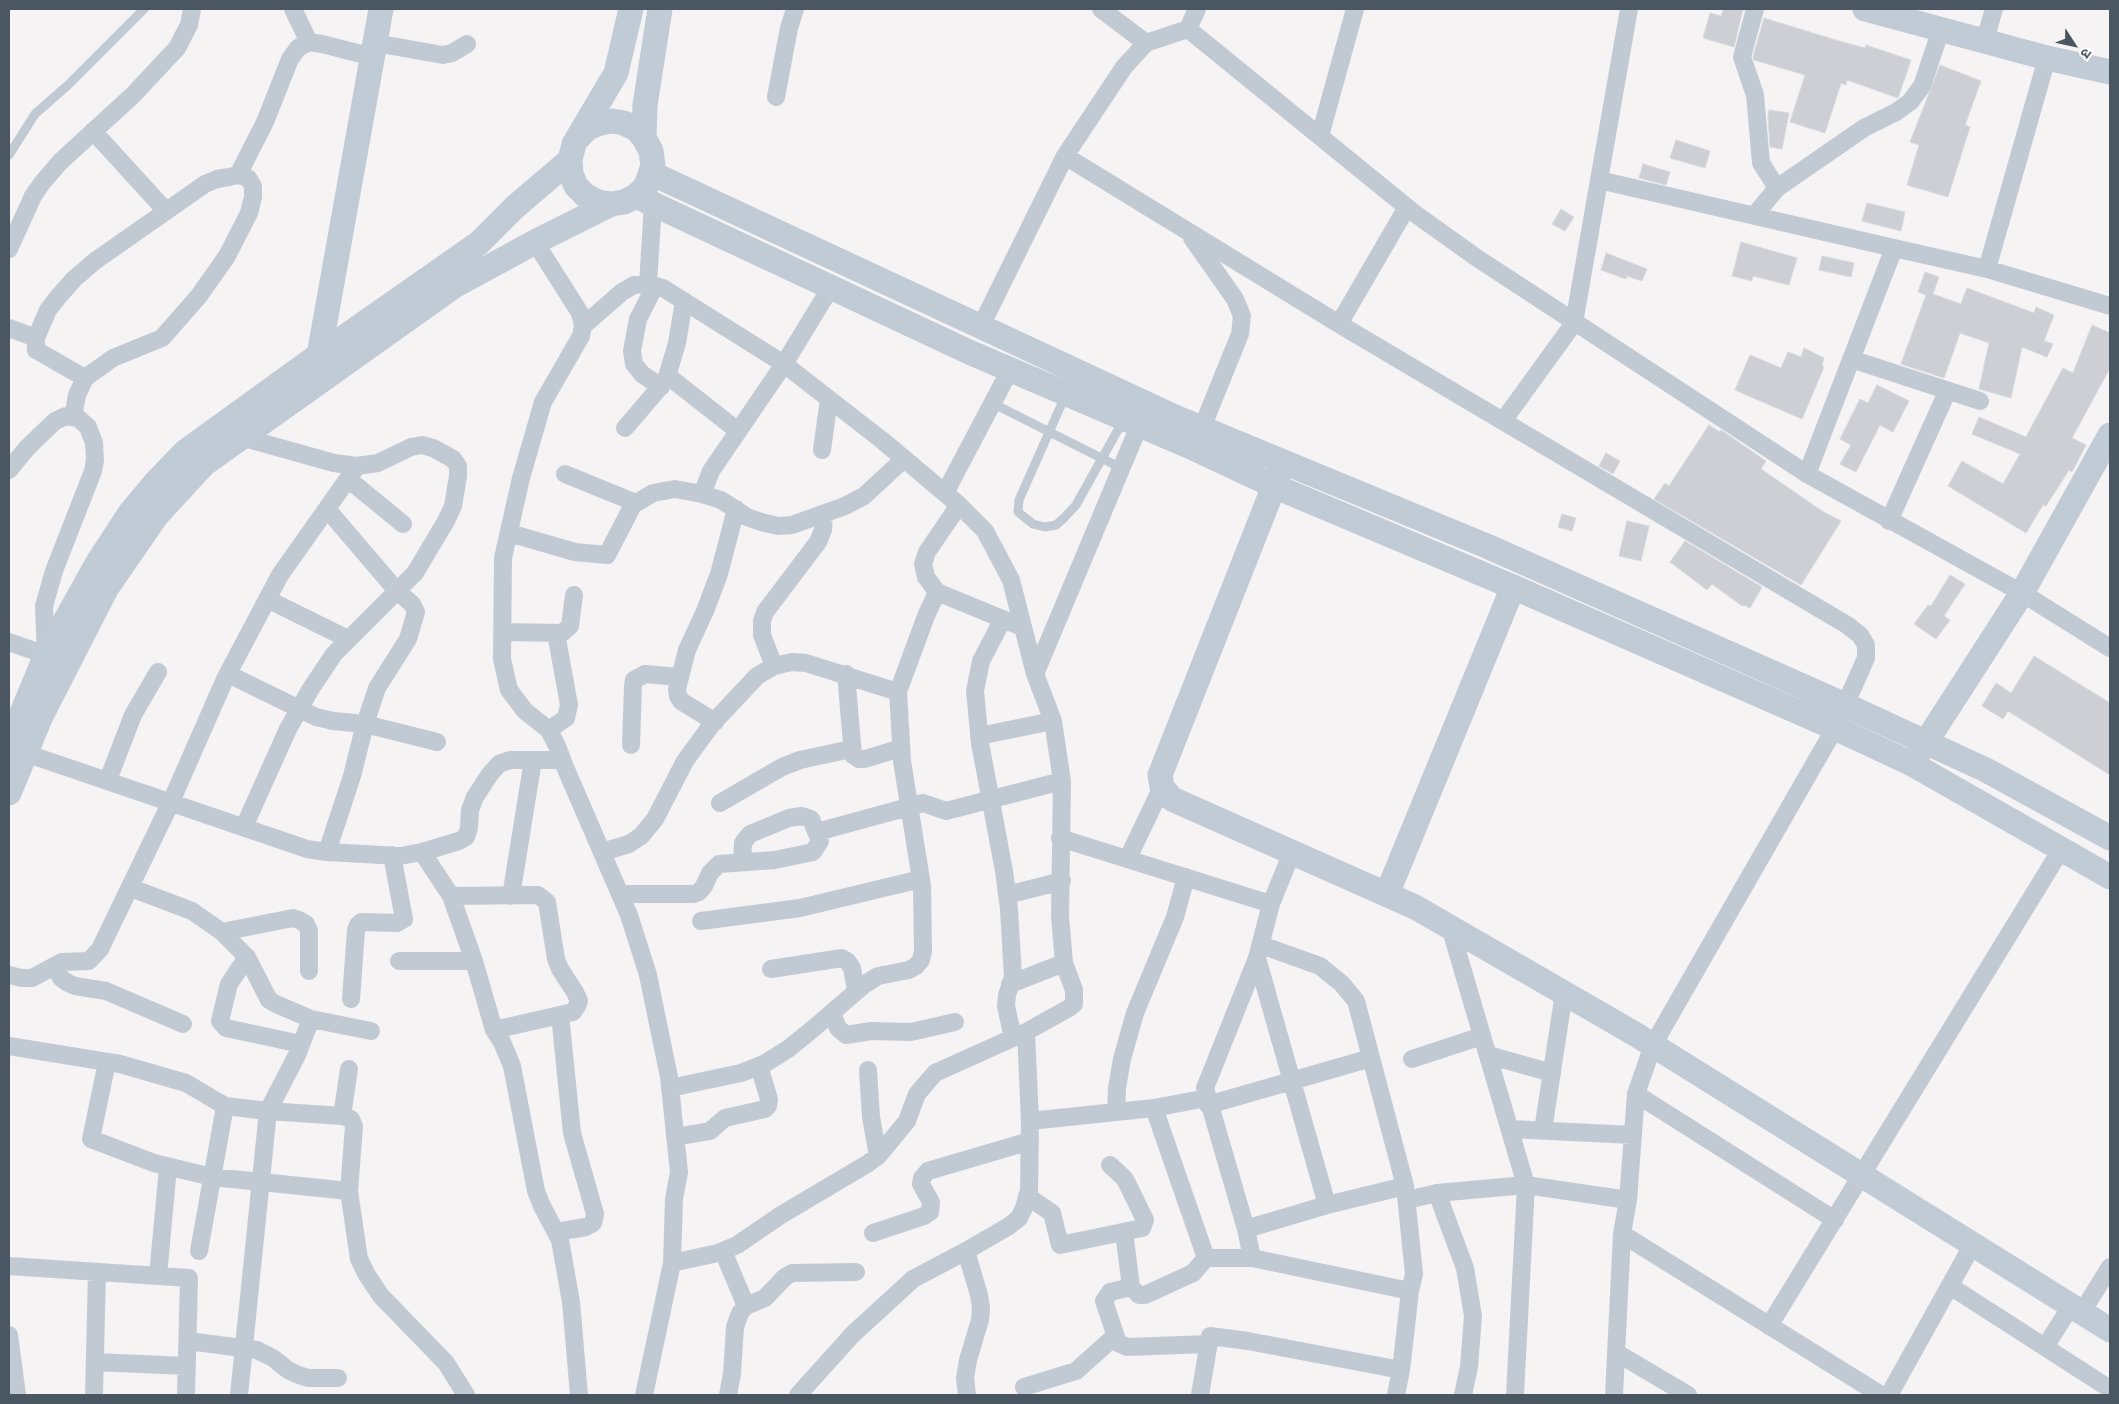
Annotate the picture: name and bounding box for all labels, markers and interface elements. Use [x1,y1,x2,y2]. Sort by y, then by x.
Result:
north arrow [2049,20,2099,70]
text: उ [2076,45,2097,63]

